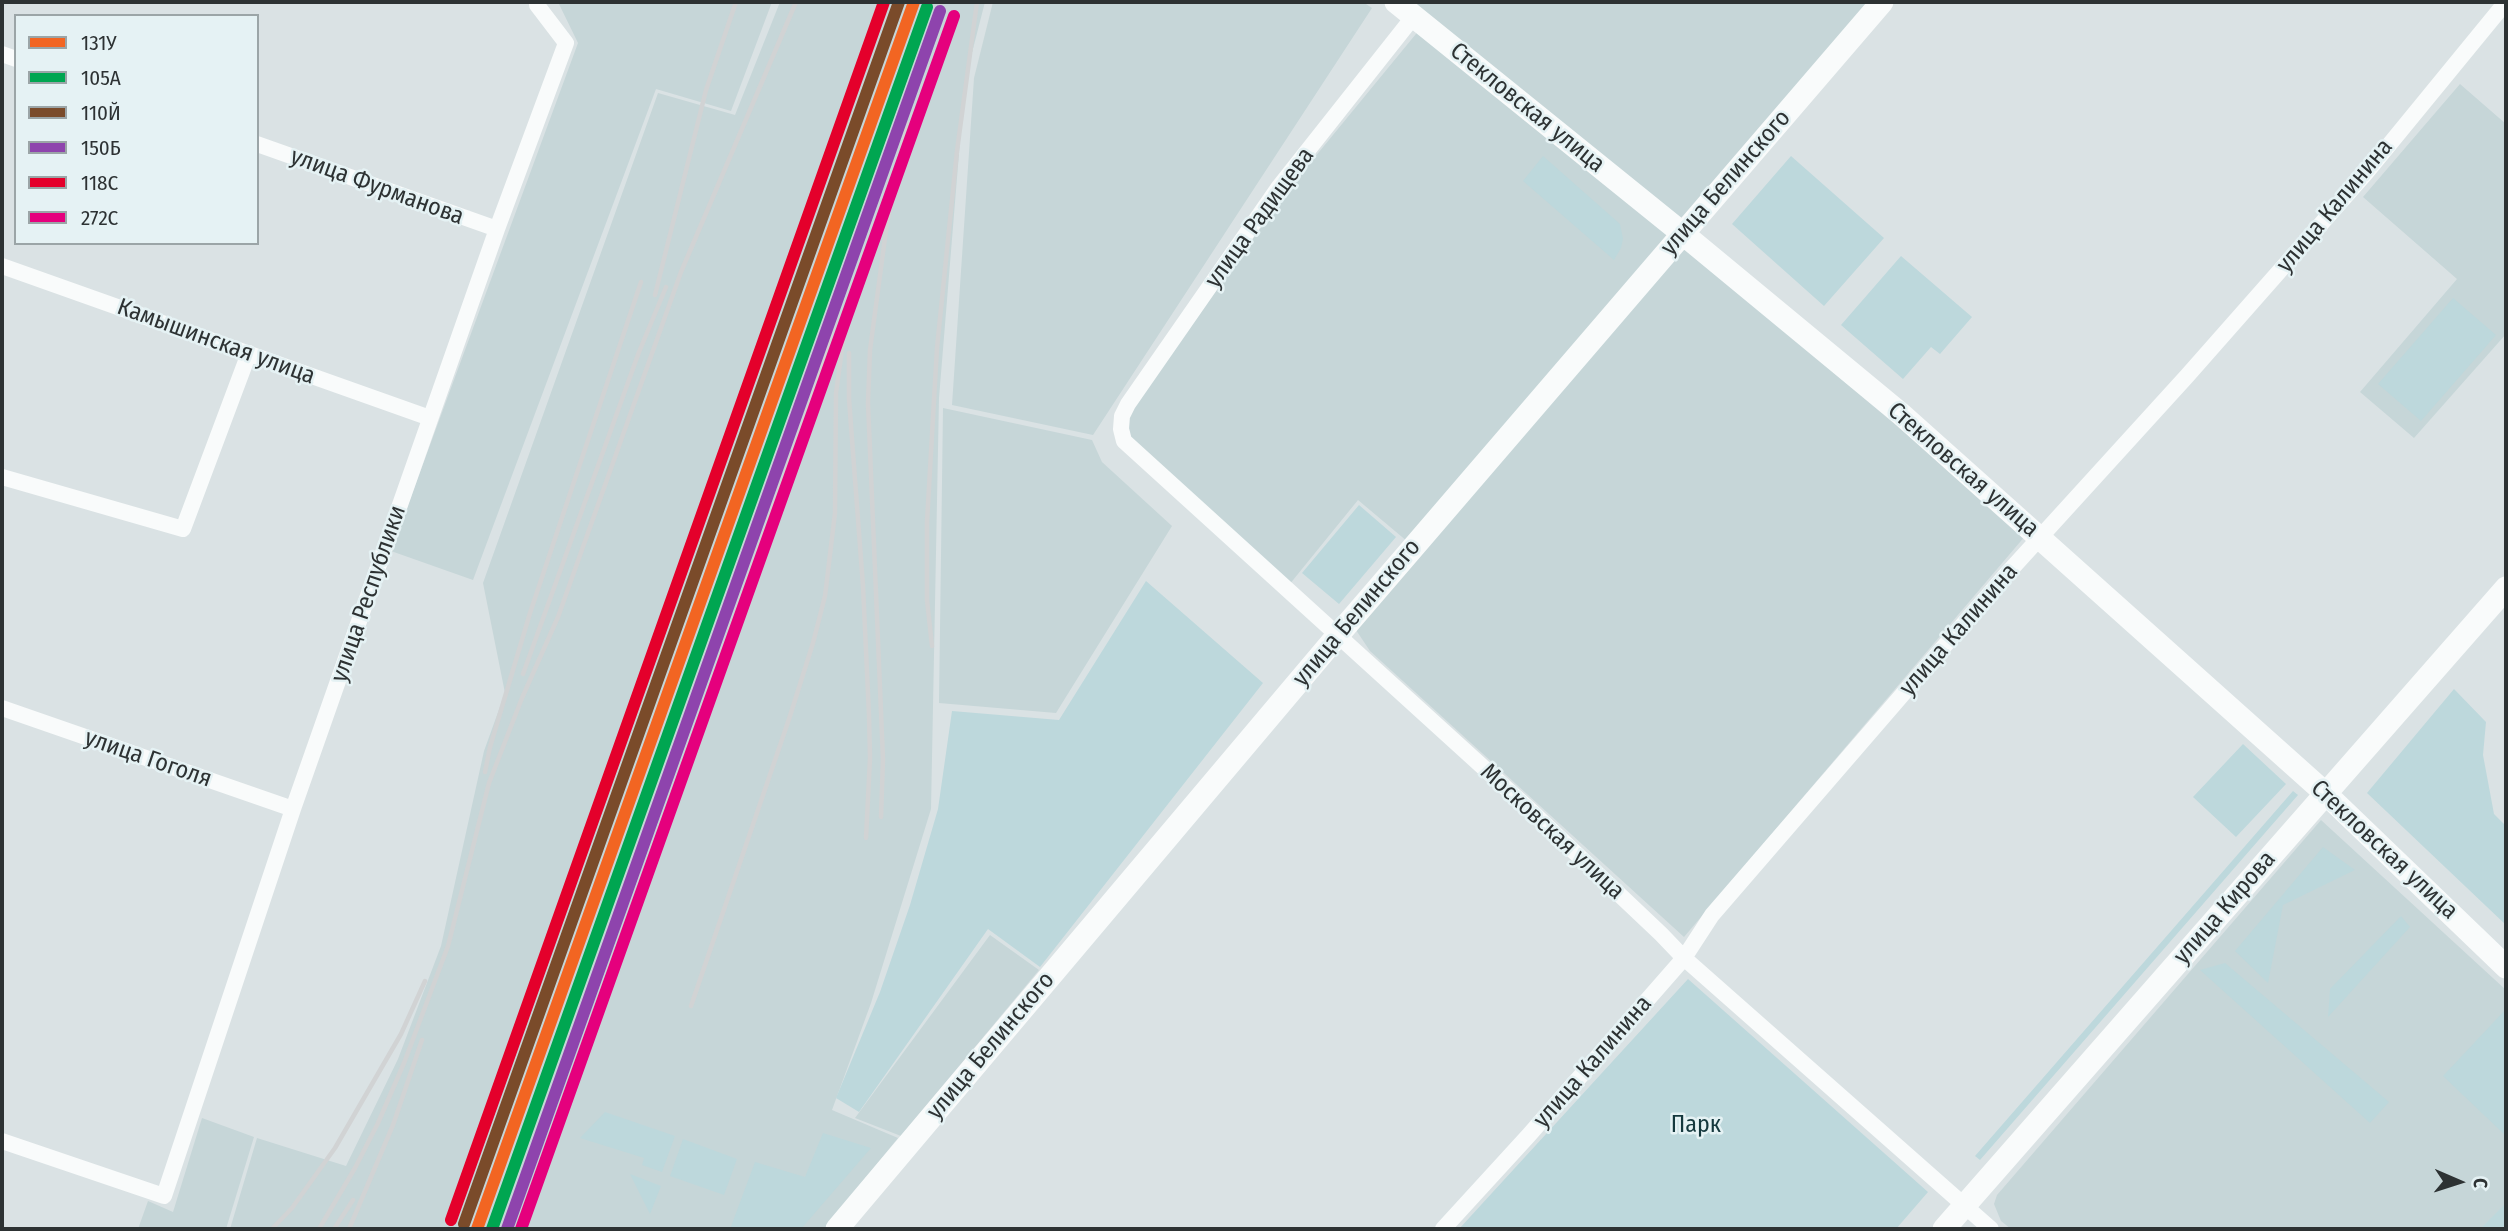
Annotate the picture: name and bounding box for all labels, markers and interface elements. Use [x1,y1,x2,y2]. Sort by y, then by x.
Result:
legend [14,14,259,245]
text: 131У [81,30,117,56]
street label: Стекловская улица [1444,37,1610,179]
text: 105А [81,65,121,91]
text: 110Й [81,100,121,126]
street label: улица Белинского [1655,104,1797,262]
street label: улица Калинина [2271,133,2399,279]
text: 150Б [81,135,121,161]
street label: улица Фурманова [286,142,468,232]
street label: улица Радищева [1199,142,1321,294]
text: 118С [81,170,118,196]
text: 272С [81,205,118,231]
street label: Камышинская улица [113,293,319,391]
street label: Стекловская улица [1882,397,2044,543]
street label: улица Республики [325,502,413,686]
street label: улица Белинского [1287,534,1427,692]
street label: улица Калинина [1894,558,2024,702]
street label: улица Гоголя [81,724,215,794]
street label: Московская улица [1474,758,1630,906]
street label: Стекловская улица [2304,774,2464,926]
street label: улица Кирова [2168,846,2282,970]
street label: улица Белинского [921,967,1061,1125]
street label: улица Калинина [1528,990,1658,1134]
park label: Парк [1671,1111,1721,1139]
north arrow [2424,1147,2494,1217]
text: С [2469,1178,2492,1189]

